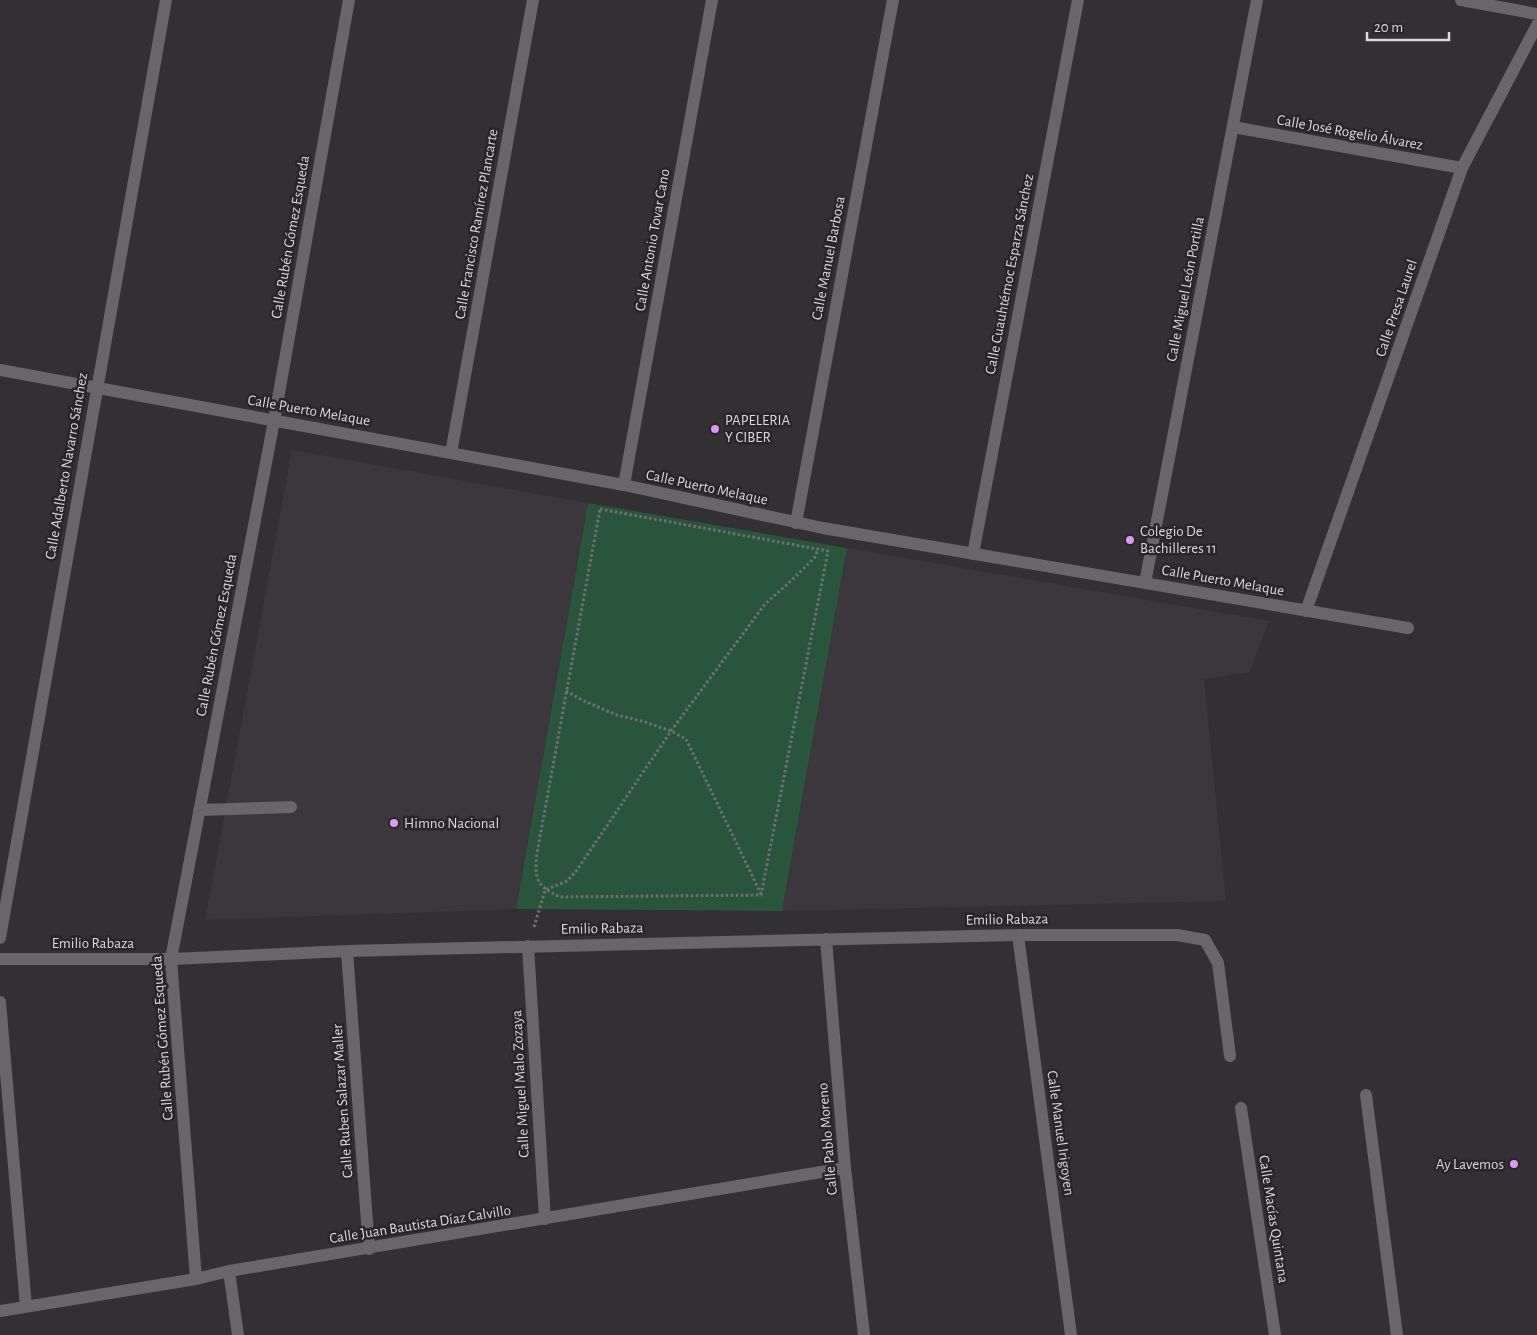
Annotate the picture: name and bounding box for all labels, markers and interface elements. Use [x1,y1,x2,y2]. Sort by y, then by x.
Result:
scale bar [1367,10,1450,42]
text: 20 m [1374,20,1403,35]
street label: Calle José Rogelio Álvarez [1276,110,1424,153]
street label: Calle Francisco Ramírez Plancarte [452,128,501,320]
street label: Calle Rubén Gómez Esqueda [269,154,312,320]
street label: Calle Antonio Tovar Cano [633,168,672,312]
street label: Calle Cuauhtémoc Esparza Sánchez [983,173,1036,376]
street label: Calle Manuel Barbosa [809,195,848,321]
street label: Calle Miguel León Portilla [1164,215,1207,363]
street label: Calle Presa Laurel [1373,258,1420,359]
street label: Calle Adalberto Navarro Sánchez [43,372,90,561]
street label: Calle Puerto Melaque [246,392,371,429]
place label: PAPELERIA Y CIBER [725,413,791,445]
marker: PAPELERIA Y CIBER [709,423,721,435]
street label: Calle Puerto Melaque [645,467,769,508]
place label: Colegio De Bachilleres 11 [1140,524,1217,556]
marker: Colegio De Bachilleres 11 [1124,534,1136,546]
street label: Calle Rubén Gómez Esqueda [193,553,240,718]
street label: Calle Puerto Melaque [1160,562,1285,599]
place label: Himno Nacional [404,816,499,831]
marker: Himno Nacional [388,817,400,829]
street label: Emilio Rabaza [966,911,1048,928]
street label: Emilio Rabaza [561,920,643,937]
street label: Emilio Rabaza [52,936,134,951]
street label: Calle Rubén Gómez Esqueda [149,955,176,1121]
street label: Calle Miguel Malo Zozaya [509,1010,532,1158]
street label: Calle Ruben Salazar Maller [330,1023,355,1179]
street label: Calle Manuel Irigoyen [1044,1070,1077,1197]
street label: Calle Pablo Moreno [815,1082,840,1196]
street label: Calle Macías Quintana [1256,1154,1291,1284]
place label: Ay Lavemos [1436,1157,1504,1172]
marker: Ay Lavemos [1508,1158,1520,1170]
street label: Calle Juan Bautista Díaz Calvillo [328,1203,512,1246]

